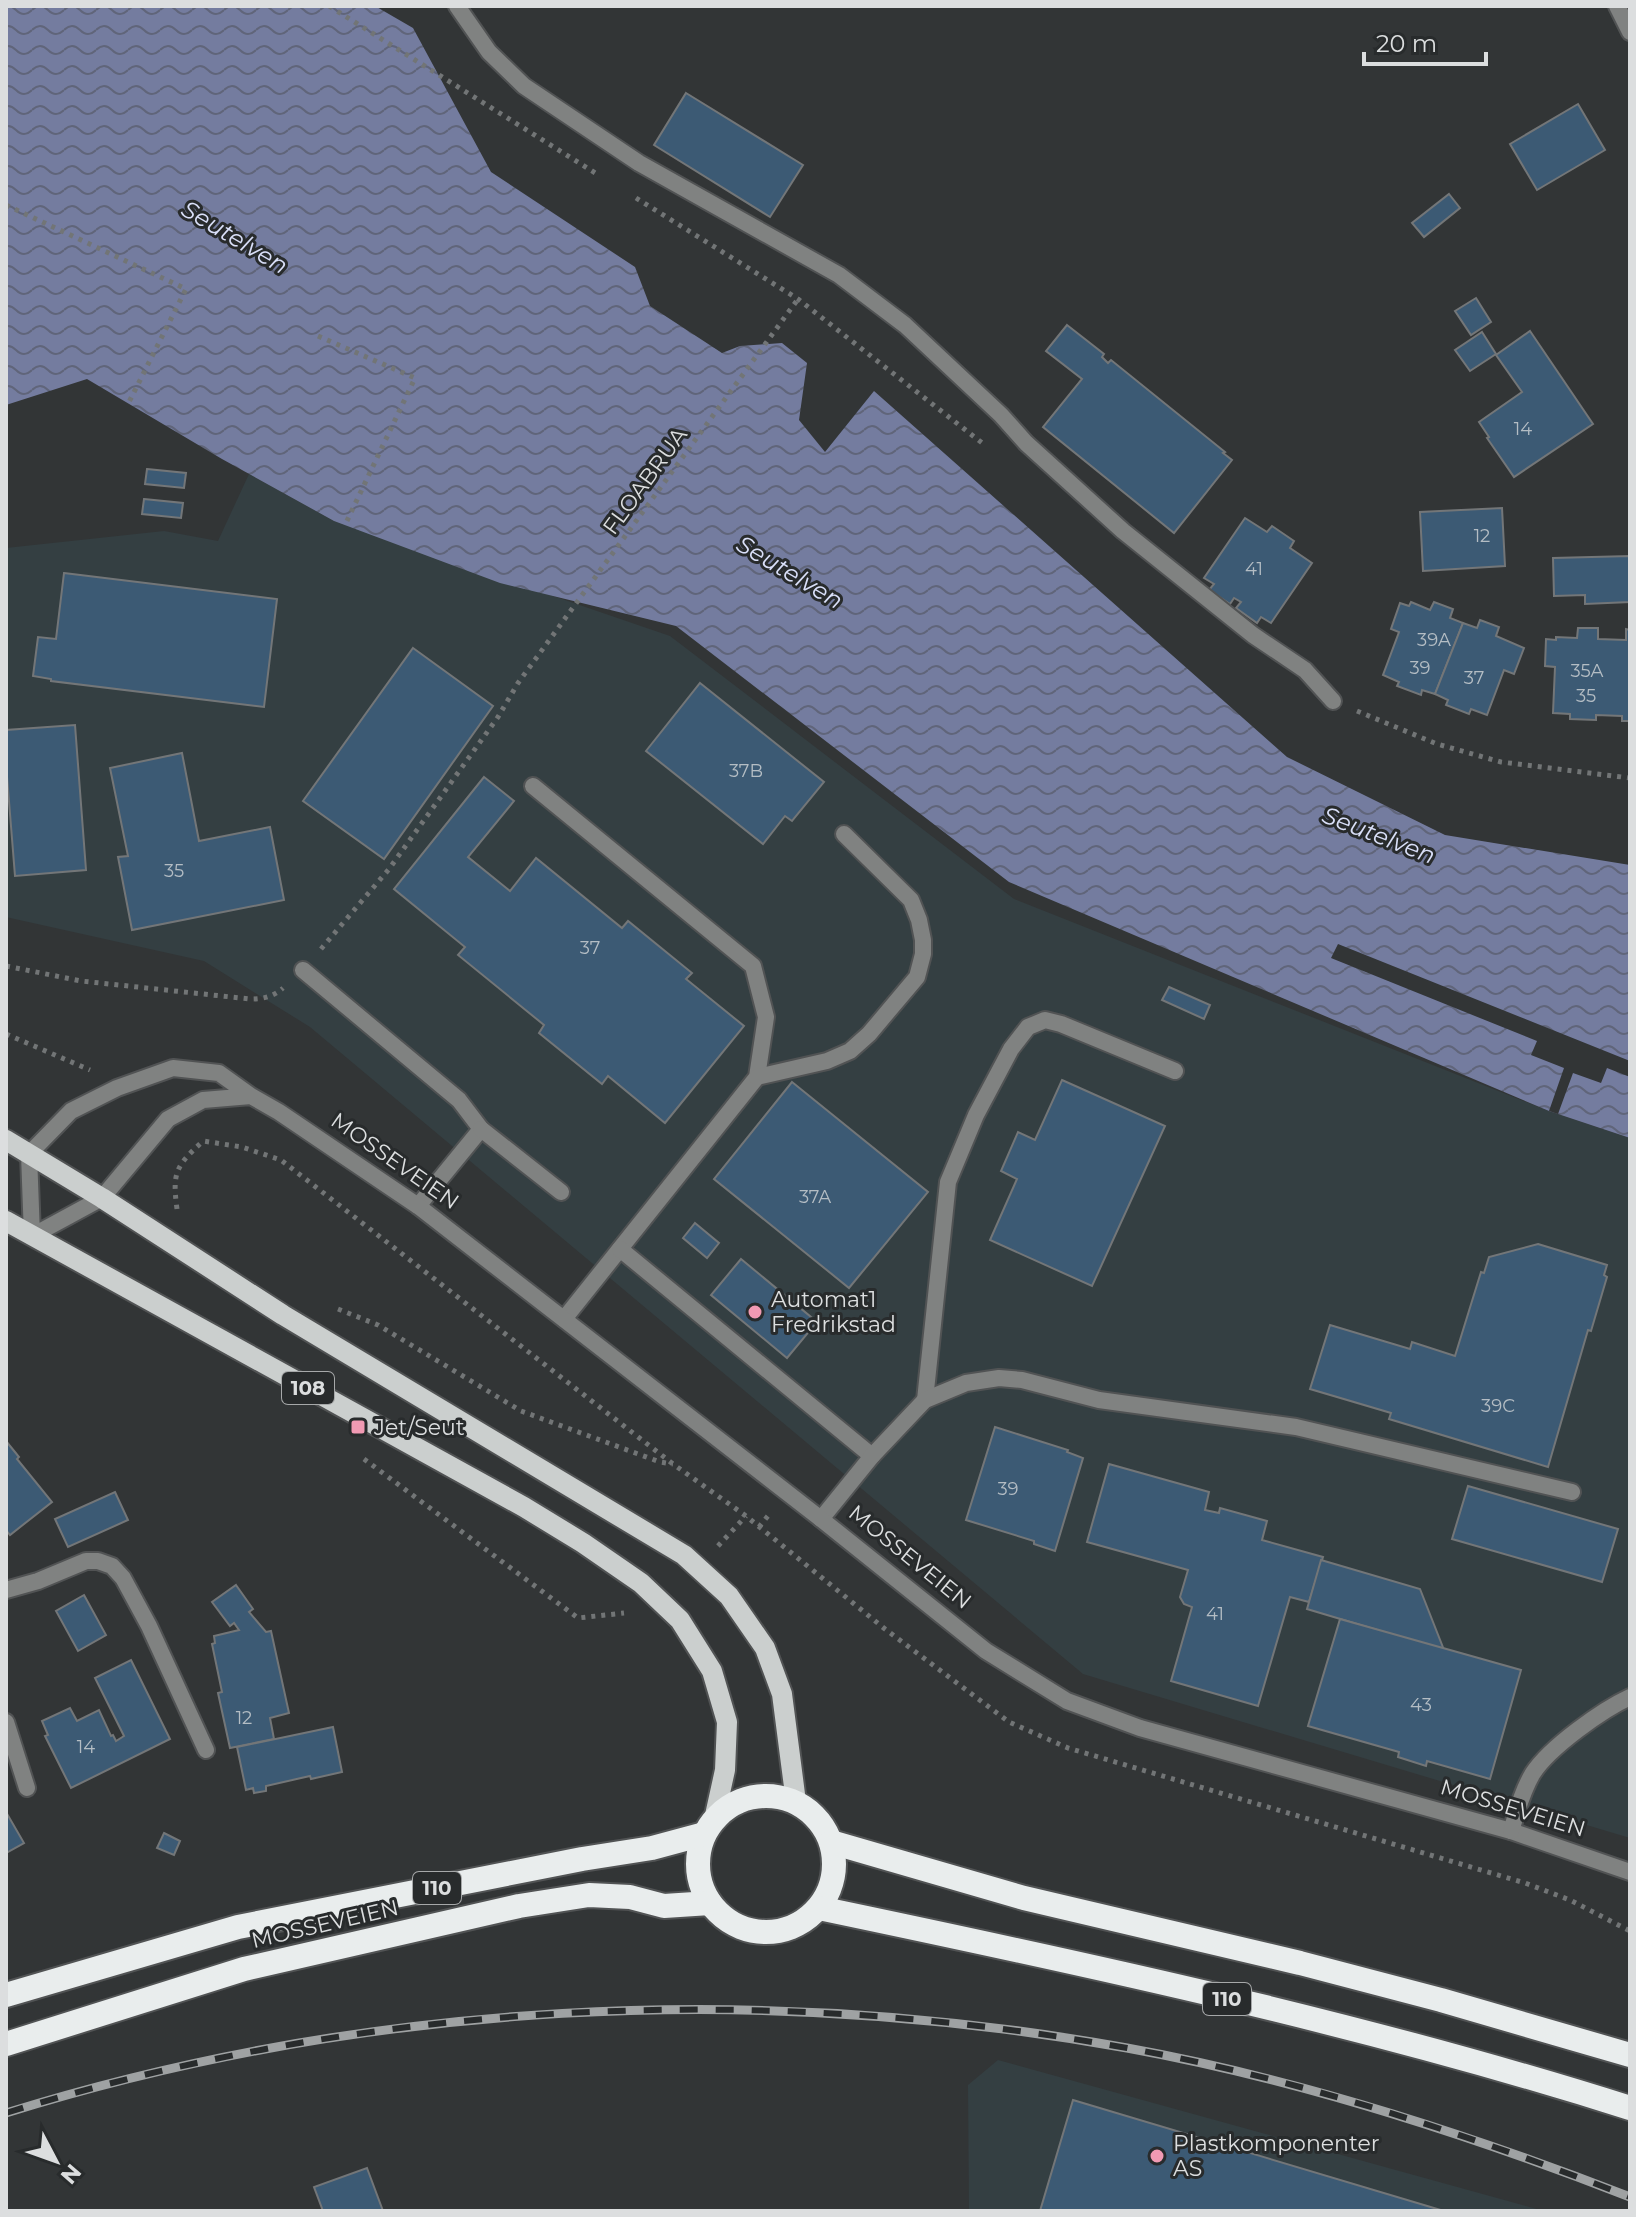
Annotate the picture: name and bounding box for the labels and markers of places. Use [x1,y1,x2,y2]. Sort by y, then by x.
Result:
place label: Automat1 Fredrikstad [771,1286,896,1338]
marker: Automat1 Fredrikstad [746,1303,764,1321]
place label: Jet/Seut [373,1414,465,1441]
marker: Jet/Seut [349,1418,367,1436]
place label: Plastkomponenter AS [1173,2130,1380,2182]
marker: Plastkomponenter AS [1148,2147,1166,2165]

